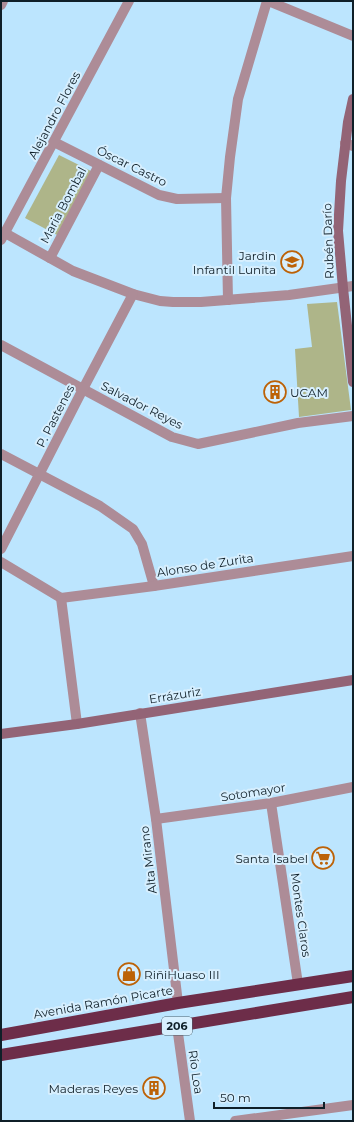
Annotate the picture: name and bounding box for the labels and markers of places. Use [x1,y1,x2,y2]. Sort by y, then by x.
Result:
place label: Jardin Infantil Lunita [193,248,276,277]
school or university icon: Jardin Infantil Lunita [279,249,305,275]
building icon: UCAM [262,379,288,405]
place label: UCAM [290,385,328,400]
supermarket icon: Santa Isabel [310,845,336,871]
place label: Santa Isabel [235,851,308,866]
shop icon: RiñiHuaso III [116,961,142,987]
place label: RiñiHuaso III [144,967,220,982]
building icon: Maderas Reyes [141,1075,167,1101]
place label: Maderas Reyes [48,1081,138,1096]

